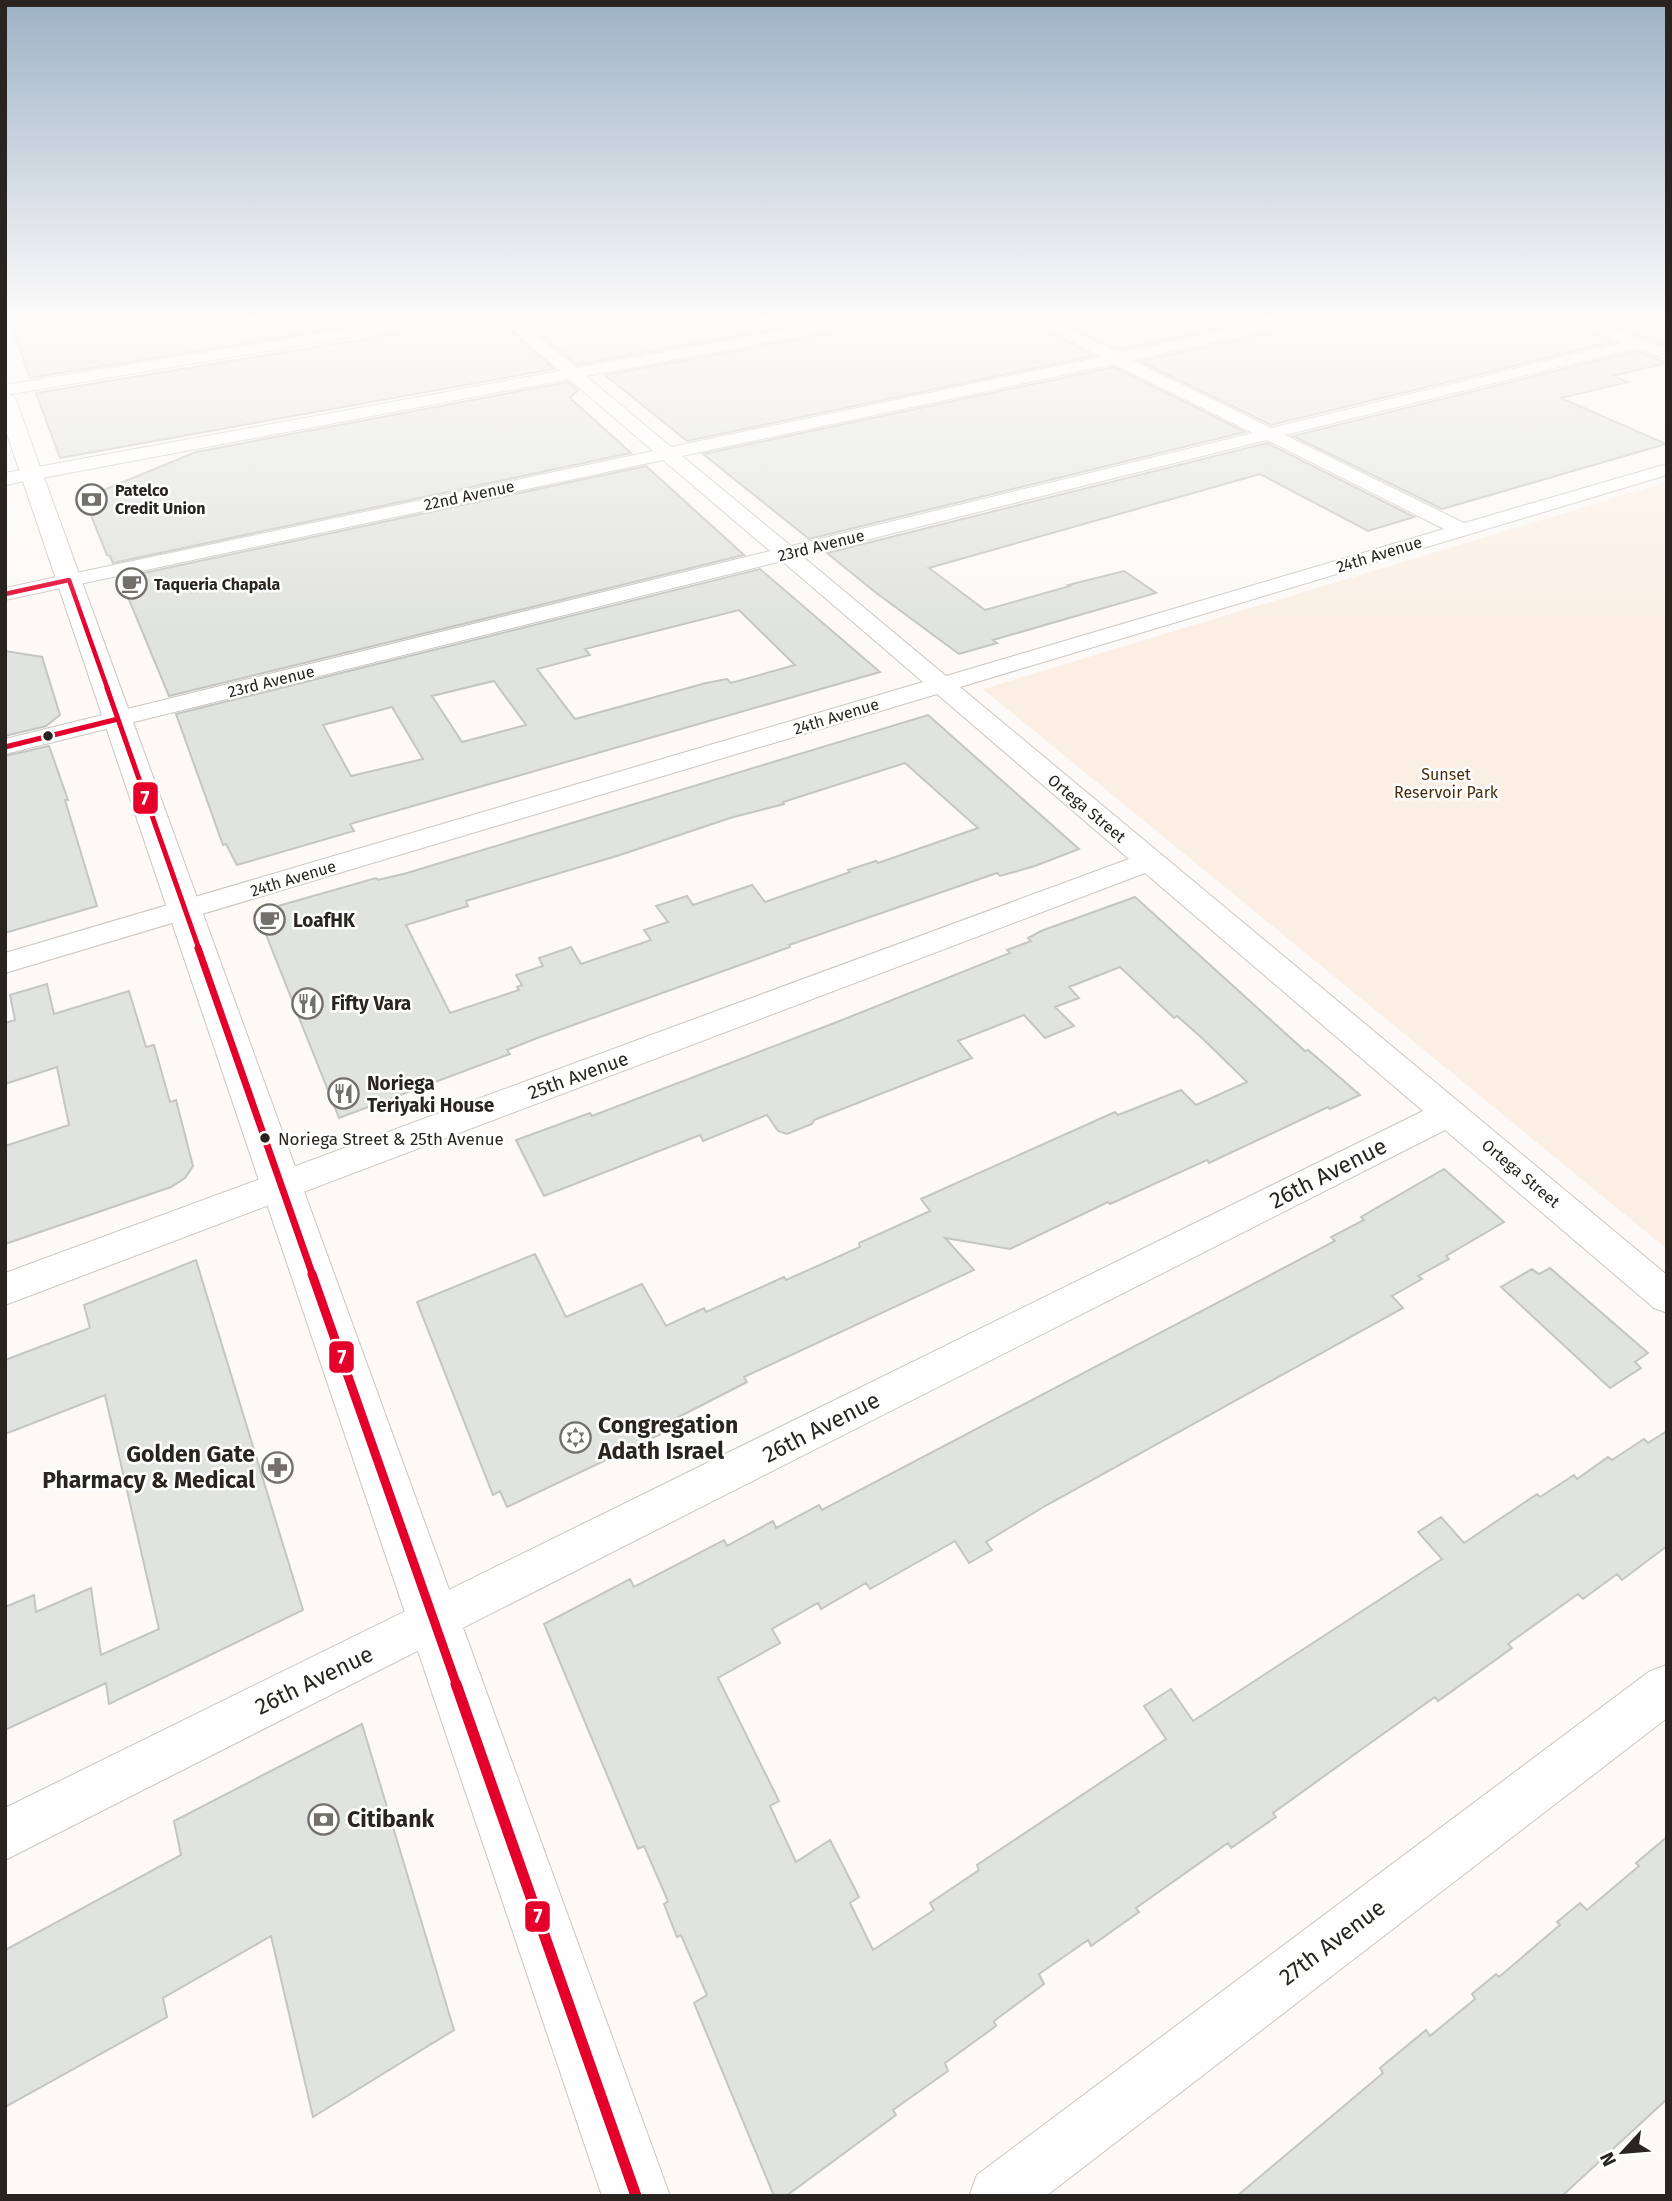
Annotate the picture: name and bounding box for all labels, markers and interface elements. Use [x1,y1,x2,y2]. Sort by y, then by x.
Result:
street label: 22nd Avenue [422,477,516,514]
place label: Patelco Credit Union [115,481,206,518]
bank icon: Patelco Credit Union [75,482,109,516]
street label: 23rd Avenue [776,526,866,565]
street label: 24th Avenue [1334,532,1424,577]
cafe icon: Taqueria Chapala [114,567,148,601]
place label: Taqueria Chapala [154,575,280,594]
street label: 23rd Avenue [226,662,316,701]
street label: 24th Avenue [791,694,881,739]
unlabelled marker [41,729,55,743]
park label: Sunset Reservoir Park [1394,765,1499,802]
street label: Ortega Street [1044,770,1130,847]
line badge: 7 [132,781,159,815]
text: 7 [141,787,150,810]
street label: 24th Avenue [248,856,338,901]
cafe icon: LoafHK [253,903,287,937]
place label: LoafHK [293,909,356,932]
restaurant icon: Fifty Vara [291,986,325,1020]
place label: Fifty Vara [331,992,411,1015]
street label: 25th Avenue [525,1047,631,1104]
place label: Noriega Teriyaki House [367,1072,494,1117]
restaurant icon: Noriega Teriyaki House [327,1077,361,1111]
place label: Noriega Street & 25th Avenue [278,1129,504,1150]
marker: Noriega Street & 25th Avenue [258,1131,272,1145]
street label: 26th Avenue [1265,1132,1391,1214]
street label: Ortega Street [1478,1135,1564,1212]
line badge: 7 [328,1340,355,1374]
text: 7 [338,1346,347,1369]
street label: 26th Avenue [758,1386,884,1468]
place label: Congregation Adath Israel [597,1411,738,1465]
synagogue icon: Congregation Adath Israel [558,1421,592,1455]
place label: Golden Gate Pharmacy & Medical [42,1440,255,1494]
pharmacy icon: Golden Gate Pharmacy & Medical [261,1450,295,1484]
street label: 26th Avenue [250,1639,378,1721]
bank icon: Citibank [307,1802,341,1836]
place label: Citibank [347,1805,434,1833]
street label: 27th Avenue [1273,1893,1391,1991]
line badge: 7 [524,1900,551,1933]
text: 7 [534,1905,543,1928]
north arrow [1588,2117,1658,2187]
text: N [1595,2149,1621,2170]

